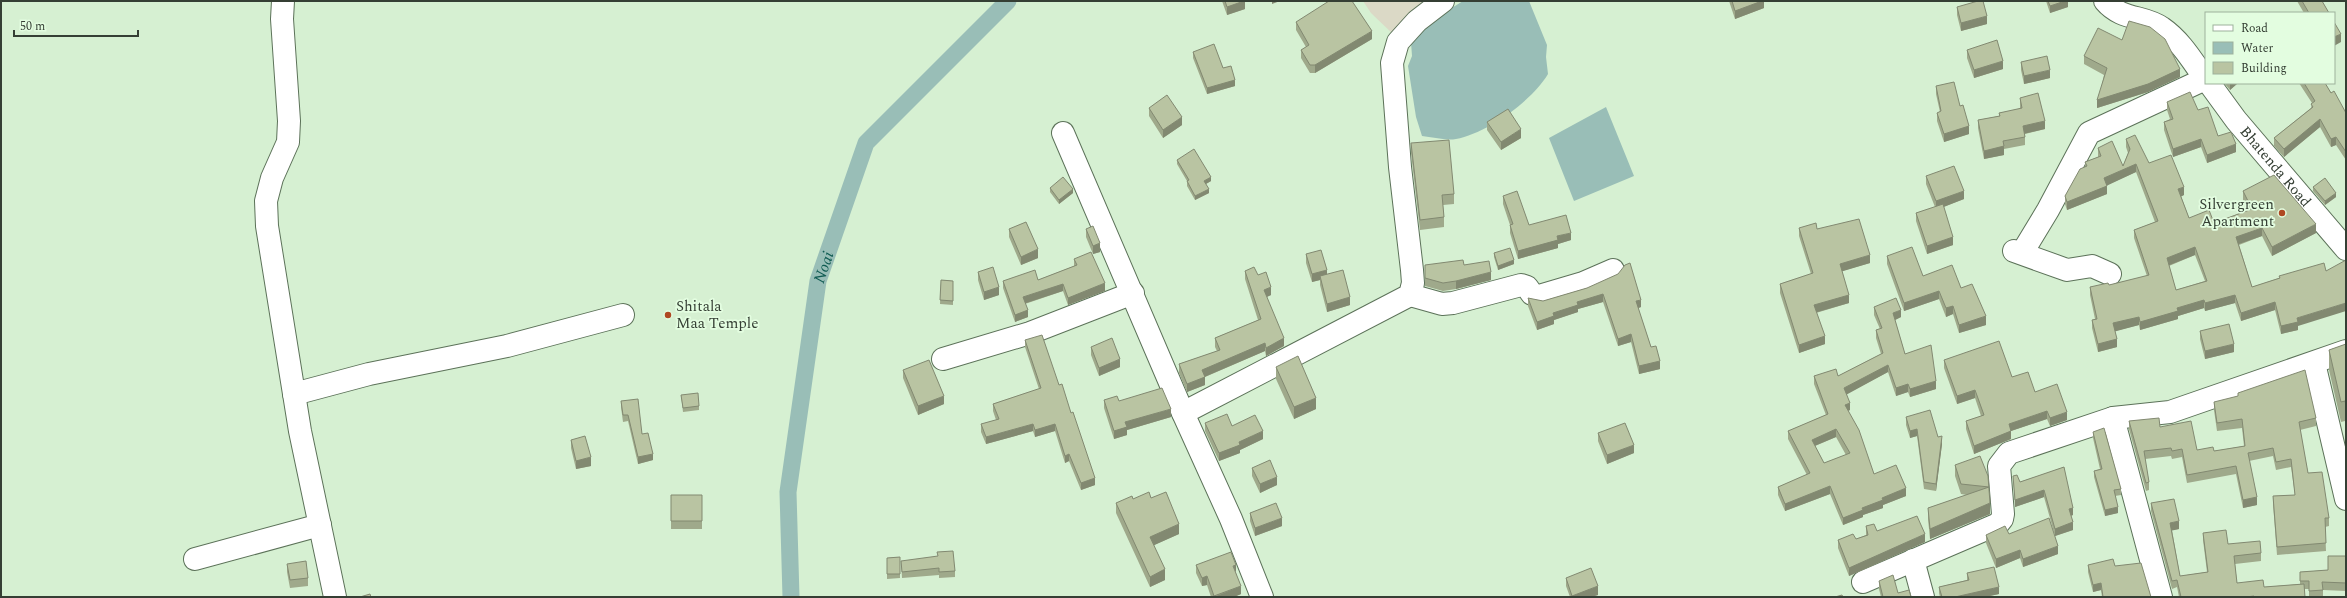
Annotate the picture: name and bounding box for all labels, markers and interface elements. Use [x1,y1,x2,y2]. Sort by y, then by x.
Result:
scale bar [14,12,138,38]
legend [2205,12,2335,84]
text: 50 m [20,17,45,36]
text: Road [2241,19,2268,38]
text: Water [2241,39,2273,58]
text: Building [2241,59,2287,78]
street label: Bhatenda Road [2234,121,2317,213]
place label: Silvergreen Apartment [2199,193,2274,233]
marker: Silvergreen Apartment [2277,208,2287,218]
water label: Noai [807,248,841,287]
place label: Shitala Maa Temple [676,295,759,335]
marker: Shitala Maa Temple [663,310,673,320]

